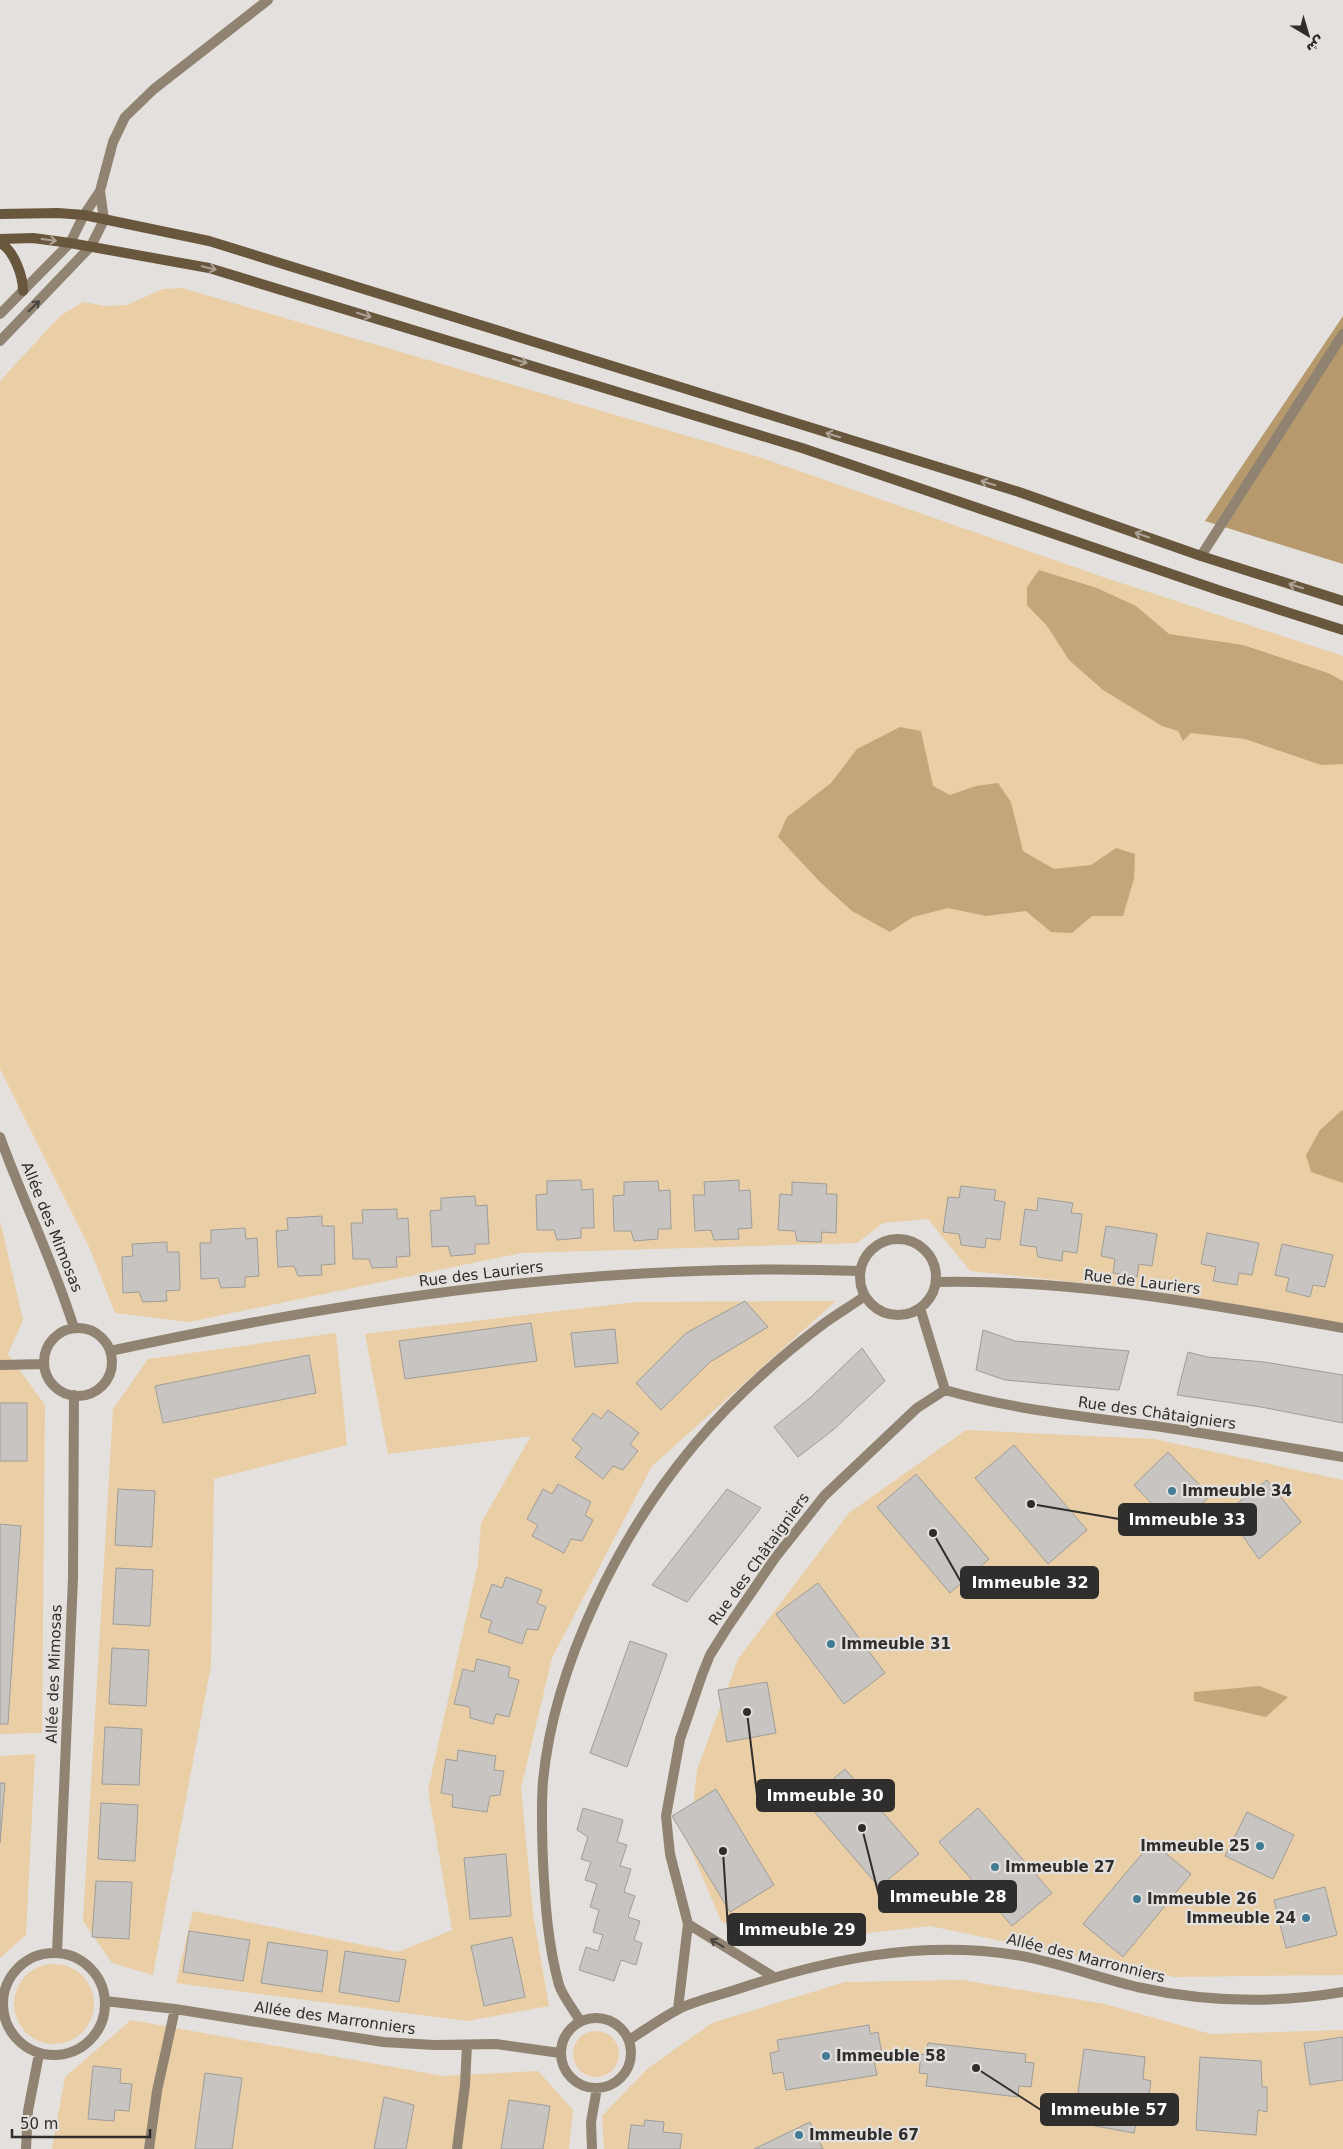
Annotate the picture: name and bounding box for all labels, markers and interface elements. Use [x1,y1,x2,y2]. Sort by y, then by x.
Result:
north arrow [1283,10,1333,60]
text: ش [1303,33,1329,57]
one-way arrow [40,235,56,245]
one-way arrow [200,264,216,273]
one-way arrow [27,300,40,312]
one-way arrow [356,310,372,320]
one-way arrow [512,357,528,367]
one-way arrow [826,429,842,439]
one-way arrow [981,477,997,487]
one-way arrow [1135,530,1150,539]
one-way arrow [1289,581,1305,590]
street label: Allée des Mimosas [18,1159,86,1295]
street label: Rue des Lauriers [418,1257,544,1291]
street label: Rue de Lauriers [1083,1266,1202,1298]
street label: Rue des Châtaigniers [1077,1393,1237,1433]
place label: Immeuble 34 [1182,1482,1292,1500]
marker: Immeuble 34 [1166,1485,1178,1497]
street label: Rue des Châtaigniers [705,1489,813,1629]
callout: Immeuble 33 [1119,1504,1256,1535]
text: Immeuble 33 [1128,1510,1246,1529]
callout: Immeuble 32 [961,1567,1098,1598]
text: Immeuble 32 [971,1573,1089,1592]
street label: Allée des Mimosas [43,1604,65,1744]
place label: Immeuble 31 [841,1635,951,1653]
marker: Immeuble 31 [825,1638,837,1650]
callout: Immeuble 30 [757,1780,894,1811]
text: Immeuble 30 [766,1786,884,1805]
place label: Immeuble 25 [1140,1837,1250,1855]
marker: Immeuble 25 [1254,1840,1266,1852]
place label: Immeuble 27 [1005,1858,1115,1876]
marker: Immeuble 27 [989,1861,1001,1873]
callout: Immeuble 28 [879,1881,1016,1912]
text: Immeuble 28 [889,1887,1007,1906]
place label: Immeuble 26 [1147,1890,1257,1908]
marker: Immeuble 26 [1131,1893,1143,1905]
place label: Immeuble 24 [1186,1909,1296,1927]
marker: Immeuble 24 [1300,1912,1312,1924]
callout: Immeuble 29 [728,1914,865,1945]
text: Immeuble 29 [738,1920,856,1939]
street label: Allée des Marronniers [1005,1930,1167,1986]
one-way arrow [711,1937,725,1947]
street label: Allée des Marronniers [253,1998,417,2038]
place label: Immeuble 58 [836,2047,946,2065]
marker: Immeuble 58 [820,2050,832,2062]
callout: Immeuble 57 [1041,2094,1178,2125]
text: Immeuble 57 [1050,2100,1168,2119]
scale bar [12,2106,150,2138]
text: 50 m [20,2115,58,2133]
place label: Immeuble 67 [809,2126,919,2144]
marker: Immeuble 67 [793,2129,805,2141]

